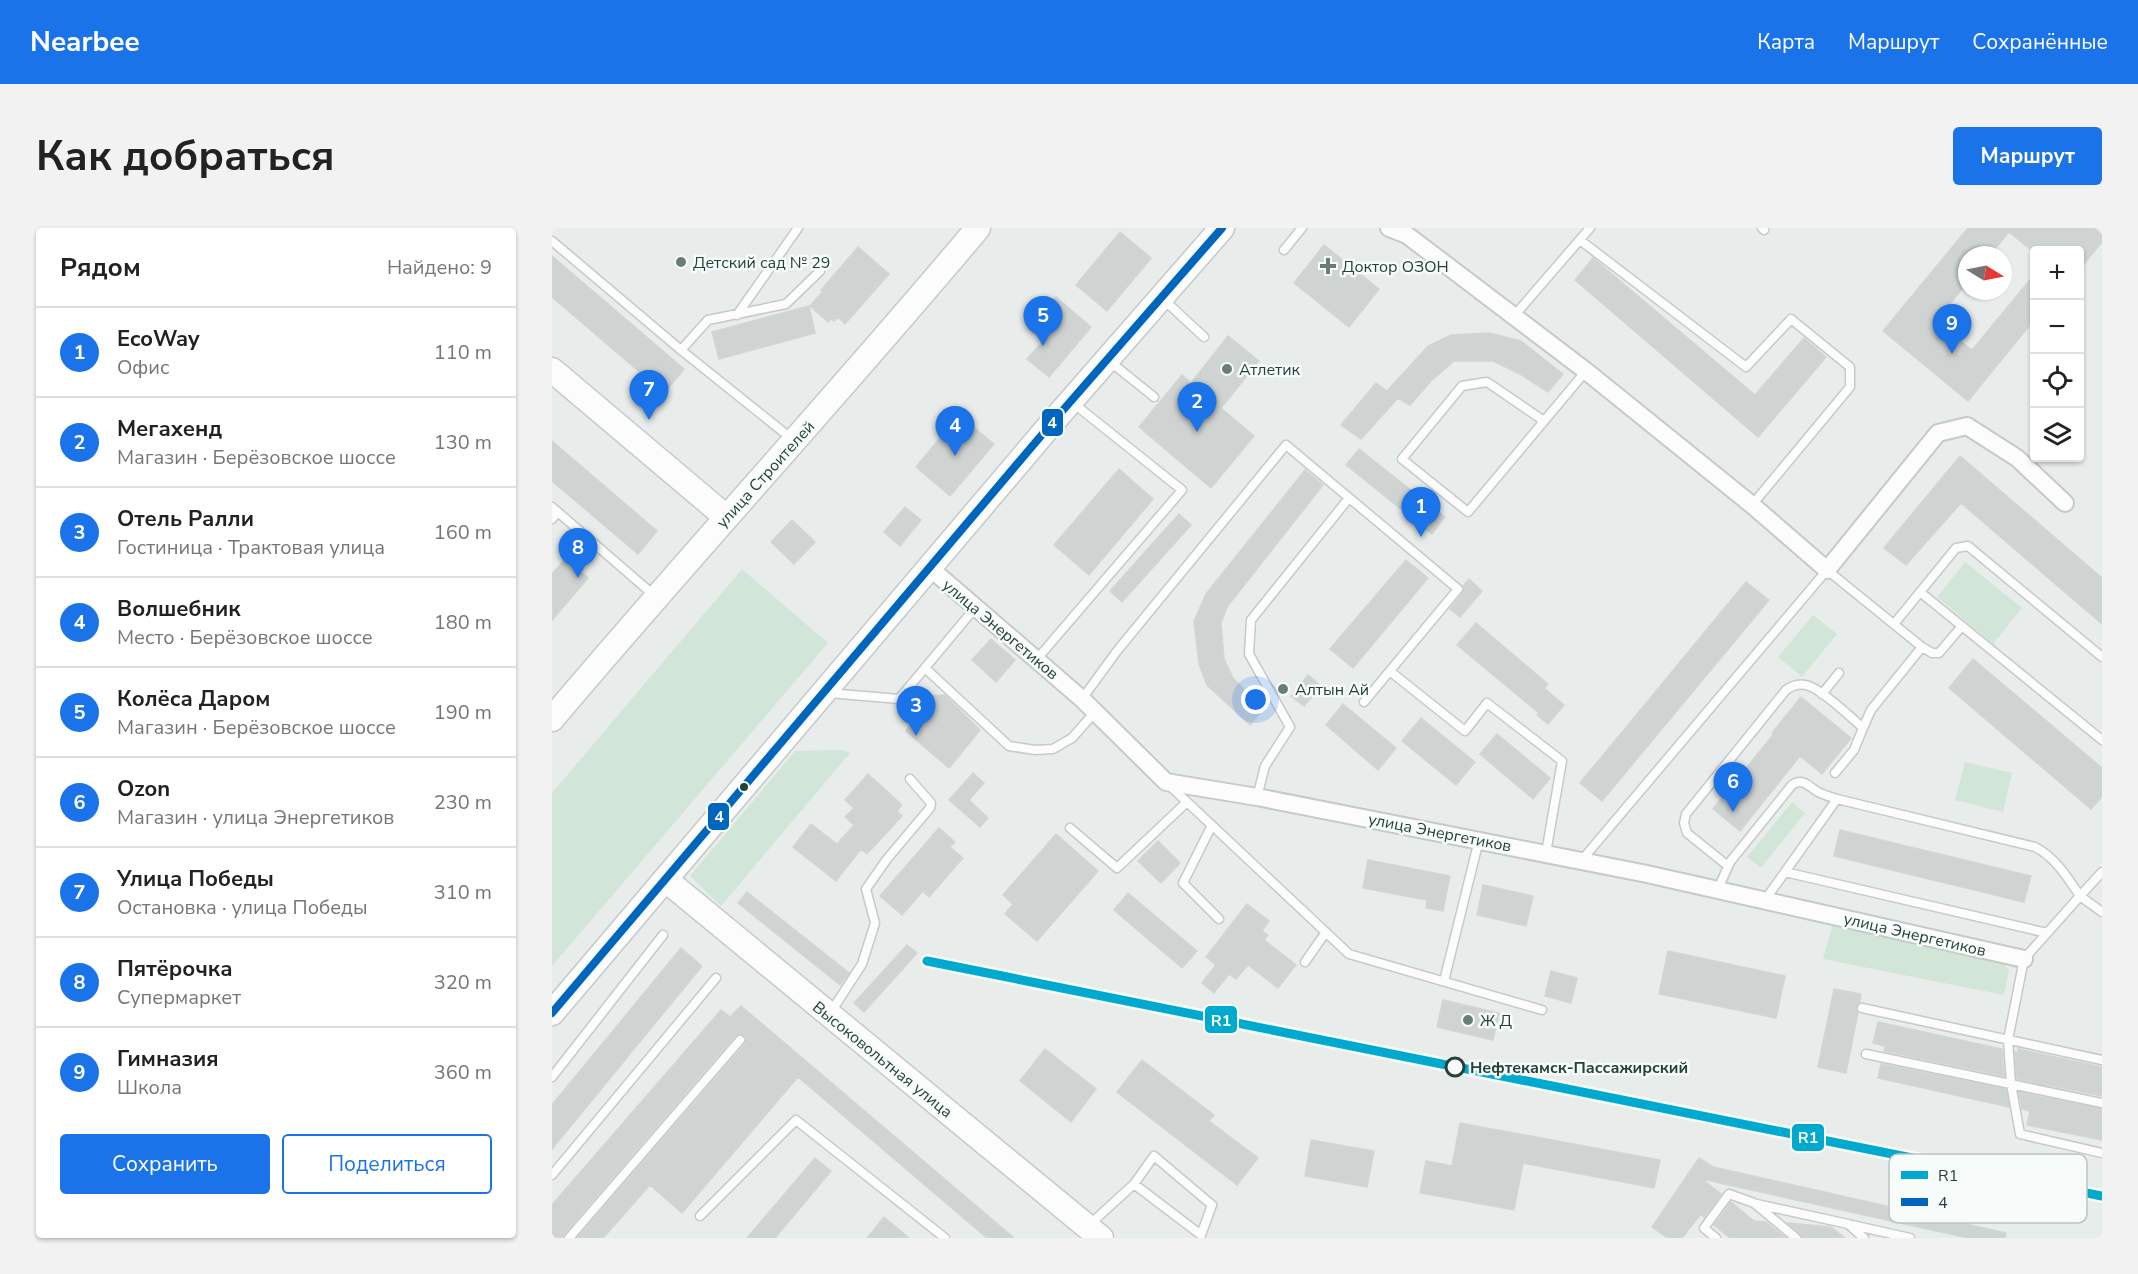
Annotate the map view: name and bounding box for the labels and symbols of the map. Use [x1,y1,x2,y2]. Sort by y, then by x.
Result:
north arrow [1958,246,2012,300]
place label: Детский сад № 29 [693,252,830,274]
marker: Детский сад № 29 [674,255,688,269]
place label: Доктор ОЗОН [1342,256,1449,278]
marker: Доктор ОЗОН [1319,257,1337,275]
pin: 5 [1024,296,1062,346]
pin: 9 [1932,304,1972,354]
place label: Атлетик [1239,359,1301,381]
marker: Атлетик [1220,362,1234,376]
pin: 7 [630,370,668,420]
pin: 2 [1178,382,1216,432]
pin: 4 [936,406,974,456]
line badge: 4 [1041,408,1064,437]
text: 4 [1047,412,1057,434]
street label: улица Строителей [712,416,820,533]
pin: 1 [1402,488,1440,537]
pin: 8 [558,528,598,578]
street label: улица Энергетиков [938,575,1063,685]
place label: Алтын Ай [1295,679,1369,701]
marker: Алтын Ай [1276,682,1290,696]
your location [1241,685,1270,714]
pin: 3 [896,686,936,736]
pin: 6 [1714,762,1752,812]
unlabelled marker [738,781,750,793]
line badge: 4 [707,802,730,831]
text: 4 [714,806,724,828]
street label: улица Энергетиков [1366,808,1513,858]
street label: улица Энергетиков [1841,908,1988,962]
street label: Высоковольтная улица [808,996,957,1123]
line badge: R1 [1204,1005,1238,1034]
text: R1 [1211,1010,1231,1032]
place label: Ж Д [1480,1010,1513,1032]
marker: Ж Д [1461,1013,1475,1027]
marker: Нефтекамск-Пассажирский [1445,1057,1465,1077]
place label: Нефтекамск-Пассажирский [1470,1057,1688,1079]
line badge: R1 [1791,1123,1825,1152]
text: R1 [1798,1127,1818,1149]
legend [1889,1154,2087,1223]
text: R1 [1938,1165,1958,1187]
text: 4 [1938,1192,1948,1214]

